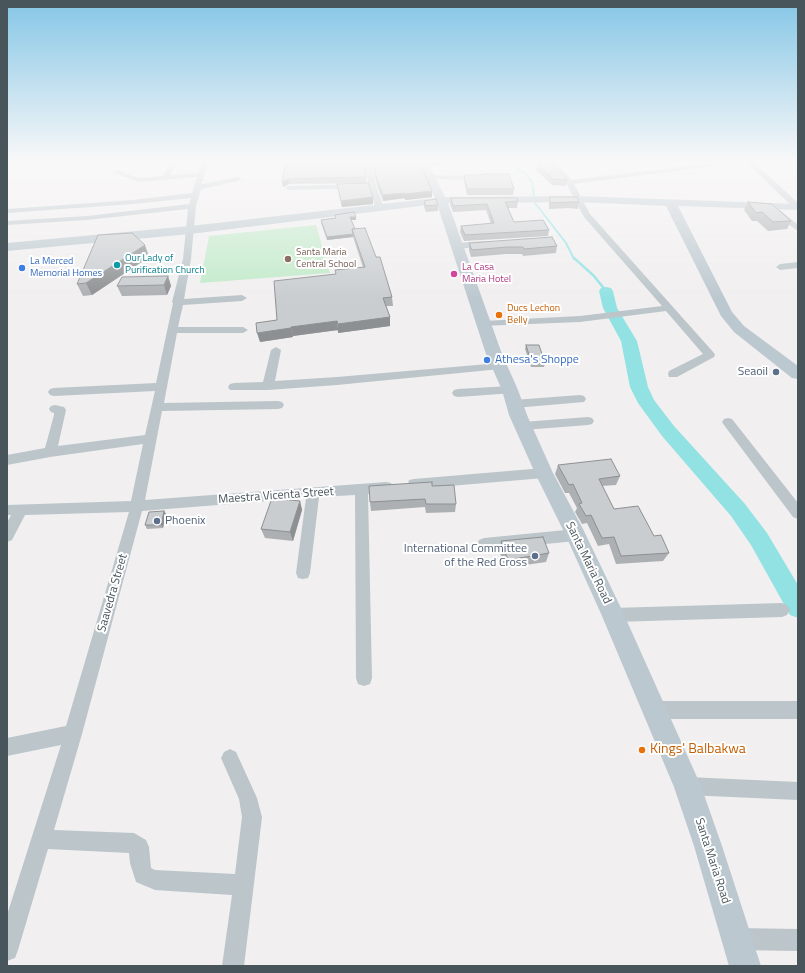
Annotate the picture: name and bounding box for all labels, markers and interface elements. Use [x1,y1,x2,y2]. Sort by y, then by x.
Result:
place label: Santa Maria Central School [296,247,356,270]
place label: Our Lady of Purification Church [125,253,205,276]
marker: Santa Maria Central School [283,254,293,264]
place label: La Merced Memorial Homes [30,256,102,280]
marker: Our Lady of Purification Church [112,260,122,270]
place label: La Casa Maria Hotel [462,262,511,286]
marker: La Merced Memorial Homes [17,263,27,273]
marker: La Casa Maria Hotel [449,269,459,279]
place label: Ducs Lechon Belly [507,303,560,326]
marker: Ducs Lechon Belly [494,310,504,320]
place label: Athesa's Shoppe [495,353,579,367]
marker: Athesa's Shoppe [482,355,492,365]
place label: Seaoil [738,365,768,379]
marker: Seaoil [771,367,781,377]
street label: Maestra Vicenta Street [218,485,334,507]
place label: Phoenix [165,514,205,528]
marker: Phoenix [152,516,162,526]
street label: Santa Maria Road [562,520,614,606]
place label: International Committee of the Red Cross [404,542,527,570]
marker: International Committee of the Red Cross [530,551,540,561]
street label: Saavedra Street [95,552,131,634]
place label: Kings' Balbakwa [650,742,746,758]
marker: Kings' Balbakwa [637,745,647,755]
street label: Santa Maria Road [691,816,733,906]

